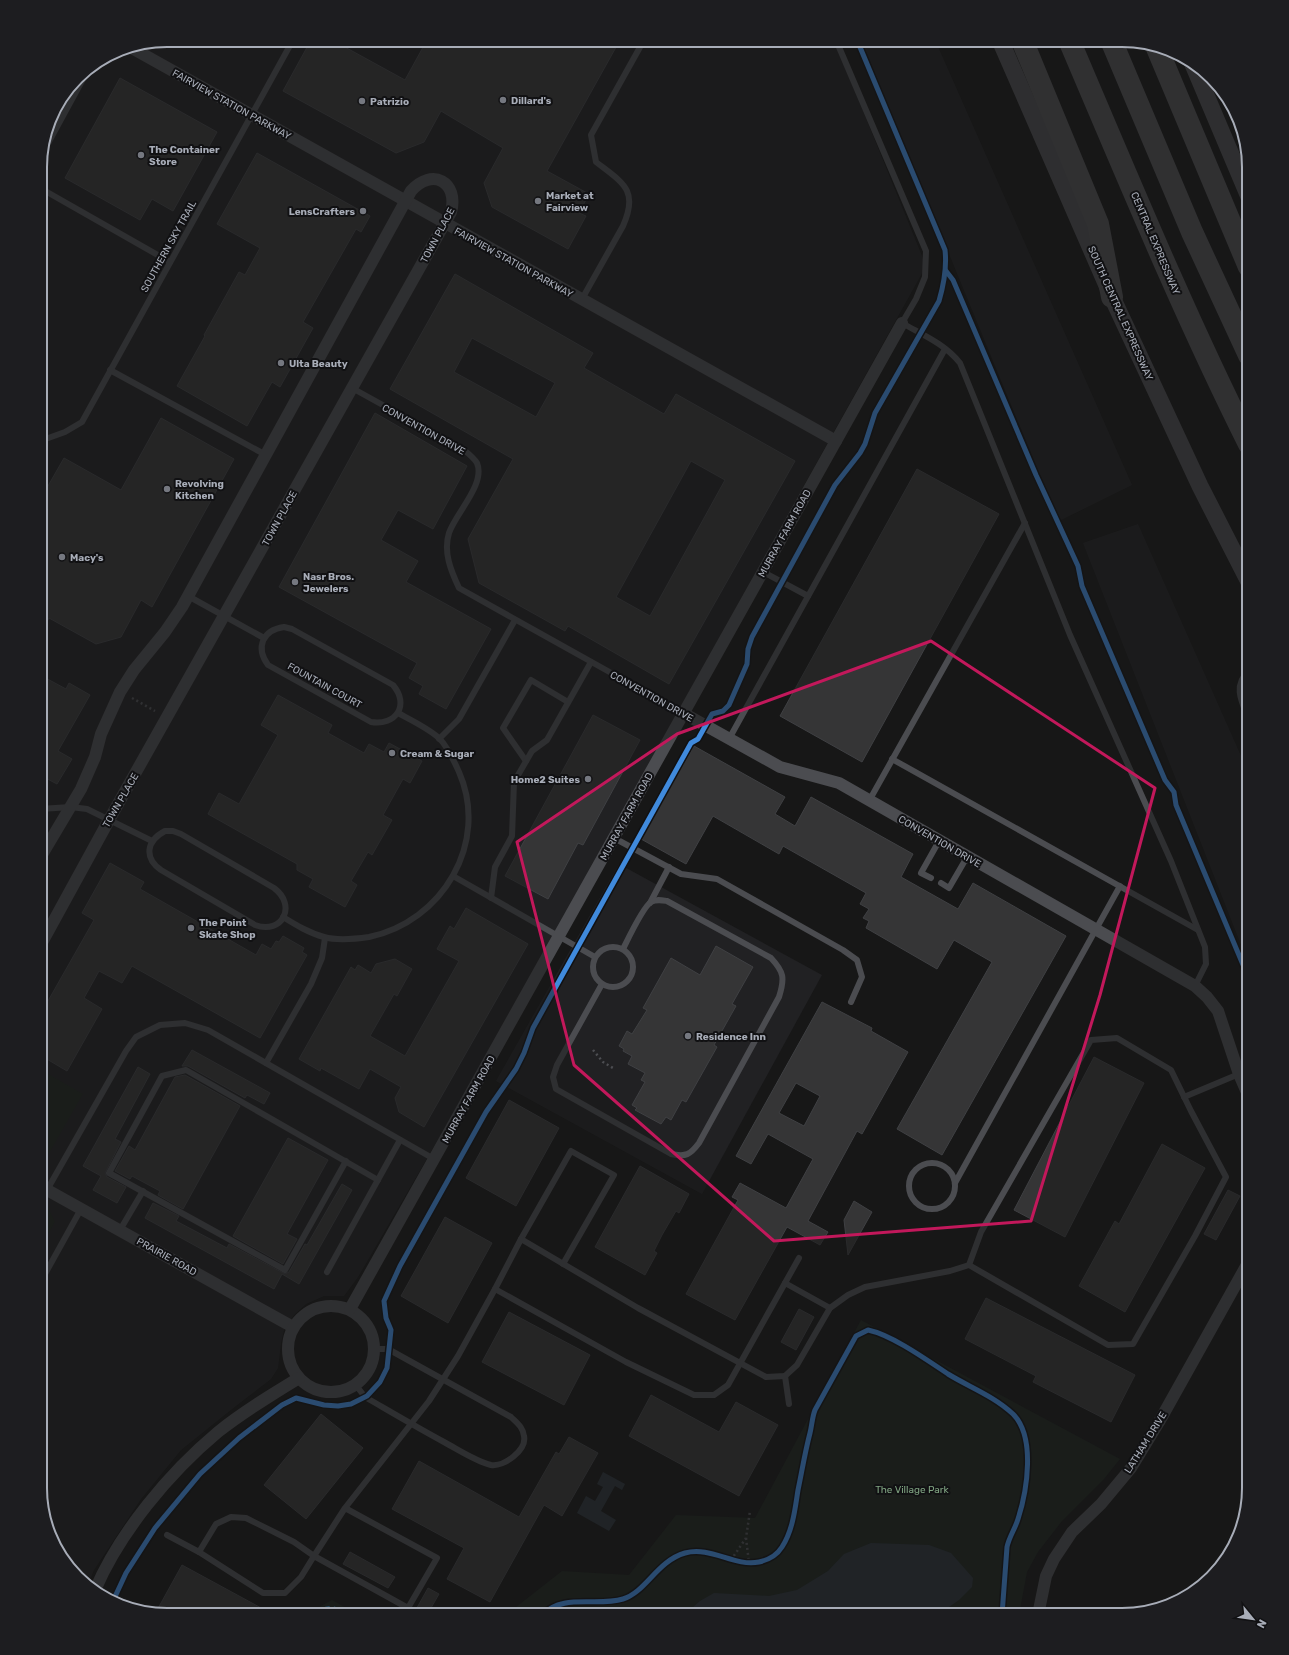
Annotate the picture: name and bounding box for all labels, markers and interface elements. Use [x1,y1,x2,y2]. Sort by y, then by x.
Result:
street label: FAIRVIEW STATION PARKWAY [170,67,294,143]
marker: Dillard's [498,95,508,105]
place label: Dillard's [511,95,552,107]
marker: Patrizio [357,96,367,106]
place label: Patrizio [370,96,409,108]
place label: The Container Store [149,144,220,168]
marker: The Container Store [136,150,146,160]
place label: Market at Fairview [546,190,594,214]
street label: CENTRAL EXPRESSWAY [1128,190,1182,297]
marker: Market at Fairview [533,196,543,206]
street label: SOUTHERN SKY TRAIL [139,198,199,294]
place label: LensCrafters [289,206,355,218]
marker: LensCrafters [358,206,368,216]
street label: TOWN PLACE [418,206,458,265]
street label: FAIRVIEW STATION PARKWAY [452,225,576,301]
street label: SOUTH CENTRAL EXPRESSWAY [1085,244,1155,383]
marker: Ulta Beauty [276,358,286,368]
place label: Ulta Beauty [289,358,348,370]
street label: CONVENTION DRIVE [380,402,467,458]
place label: Revolving Kitchen [175,478,224,502]
marker: Revolving Kitchen [162,484,172,494]
street label: MURRAY FARM ROAD [756,487,814,579]
street label: TOWN PLACE [260,489,300,548]
marker: Macy's [57,552,67,562]
place label: Macy's [70,552,104,564]
place label: Nasr Bros. Jewelers [303,571,354,595]
marker: Nasr Bros. Jewelers [290,577,300,587]
street label: FOUNTAIN COURT [285,660,364,711]
street label: CONVENTION DRIVE [608,669,695,725]
marker: Cream & Sugar [387,748,397,758]
place label: Cream & Sugar [400,748,474,760]
street label: MURRAY FARM ROAD [598,770,656,862]
street label: TOWN PLACE [100,771,141,830]
place label: Home2 Suites [511,774,580,786]
marker: Home2 Suites [583,774,593,784]
street label: CONVENTION DRIVE [896,813,983,870]
place label: The Point Skate Shop [199,917,256,941]
marker: The Point Skate Shop [186,923,196,933]
marker: Residence Inn [683,1031,693,1041]
place label: Residence Inn [696,1031,766,1043]
street label: MURRAY FARM ROAD [440,1053,498,1145]
street label: PRAIRIE ROAD [134,1235,199,1278]
street label: LATHAM DRIVE [1122,1409,1170,1476]
park label: The Village Park [875,1484,950,1496]
north arrow [1233,1599,1273,1639]
text: N [1254,1617,1269,1630]

